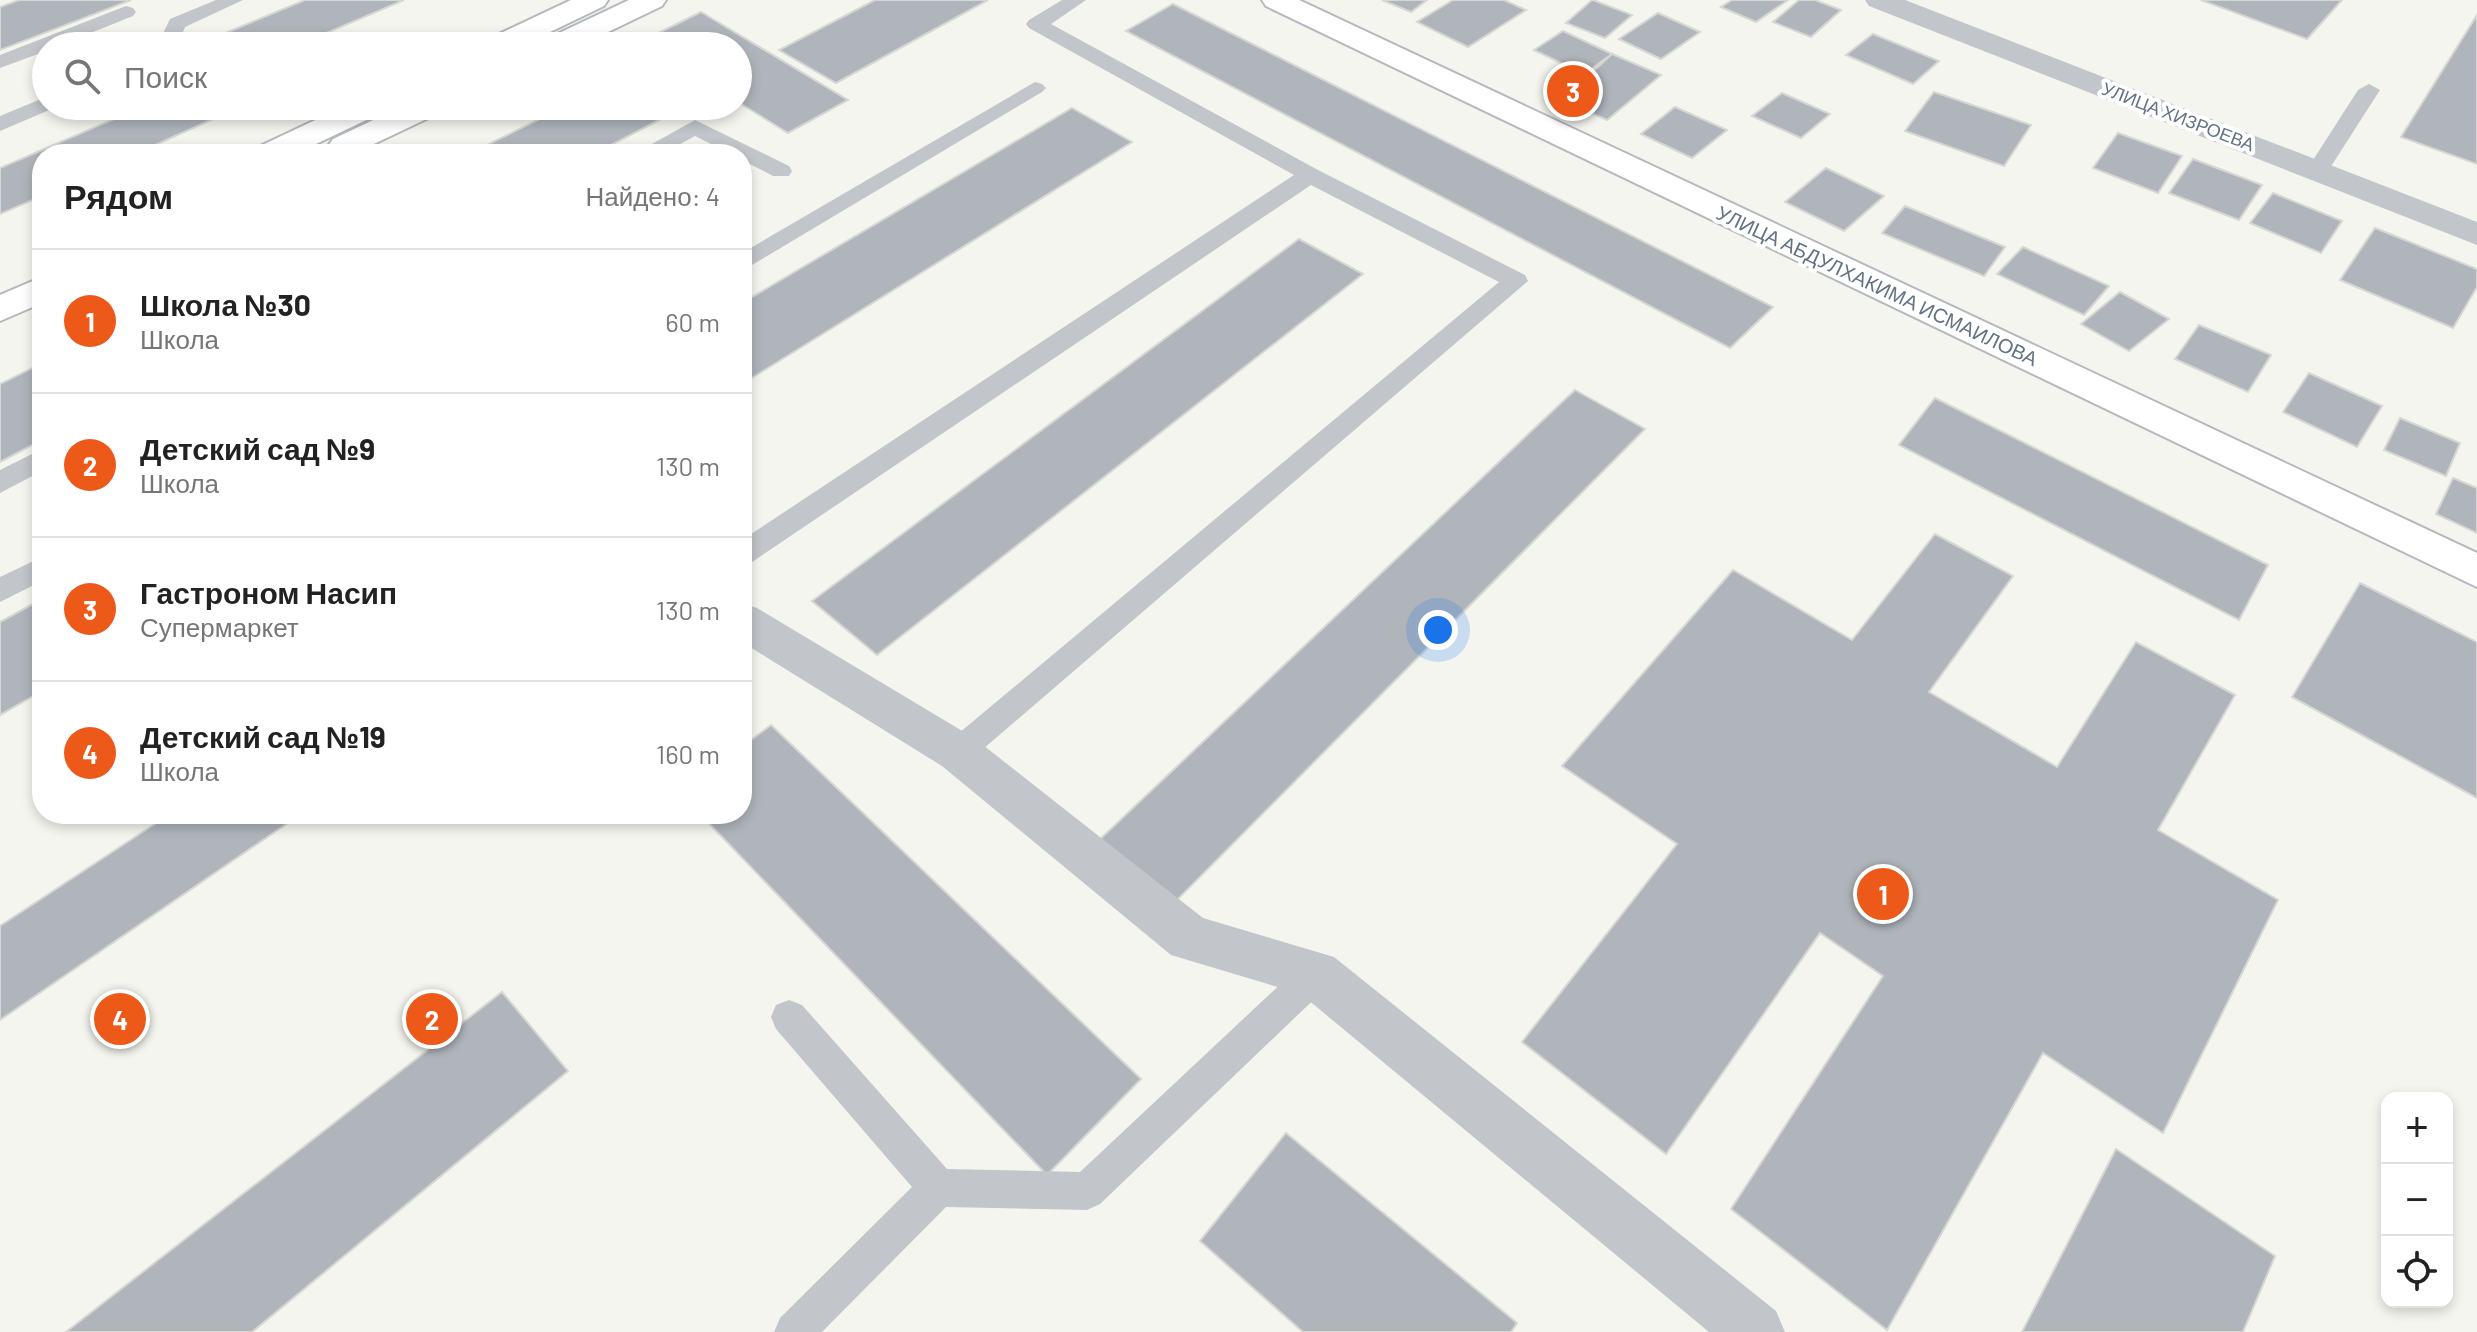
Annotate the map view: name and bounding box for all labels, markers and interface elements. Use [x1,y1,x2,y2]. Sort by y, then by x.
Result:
search box [32,32,752,120]
icon: search [60,54,104,98]
text: Поиск [124,58,207,94]
pin: 3 [1547,61,1599,121]
street label: УЛИЦА ХИЗРОЕВА [2099,77,2258,155]
text: Рядом [64,175,173,216]
text: Найдено: 4 [585,180,720,211]
street label: УЛИЦА АБДУЛХАКИМА ИСМАИЛОВА [1713,200,2042,371]
text: Школа №30 [140,286,311,322]
text: 1 [85,306,95,337]
text: 60 m [665,306,720,337]
text: Школа [140,323,219,354]
text: Детский сад №9 [140,430,375,466]
text: 2 [83,450,97,481]
text: 130 m [656,450,720,481]
text: Школа [140,467,219,498]
text: Гастроном Насип [140,574,397,610]
text: 3 [83,594,97,625]
text: 130 m [656,594,720,625]
your location [1418,610,1458,650]
text: Супермаркет [140,611,299,642]
text: Детский сад №19 [140,718,386,754]
text: 4 [82,738,98,769]
text: 160 m [656,738,720,769]
text: Школа [140,755,219,786]
pin: 1 [1857,864,1909,924]
pin: 4 [94,989,146,1049]
pin: 2 [406,989,458,1049]
map controls [2381,1092,2453,1308]
button: + [2381,1092,2453,1164]
button: − [2381,1164,2453,1236]
button: locate [2381,1236,2453,1308]

